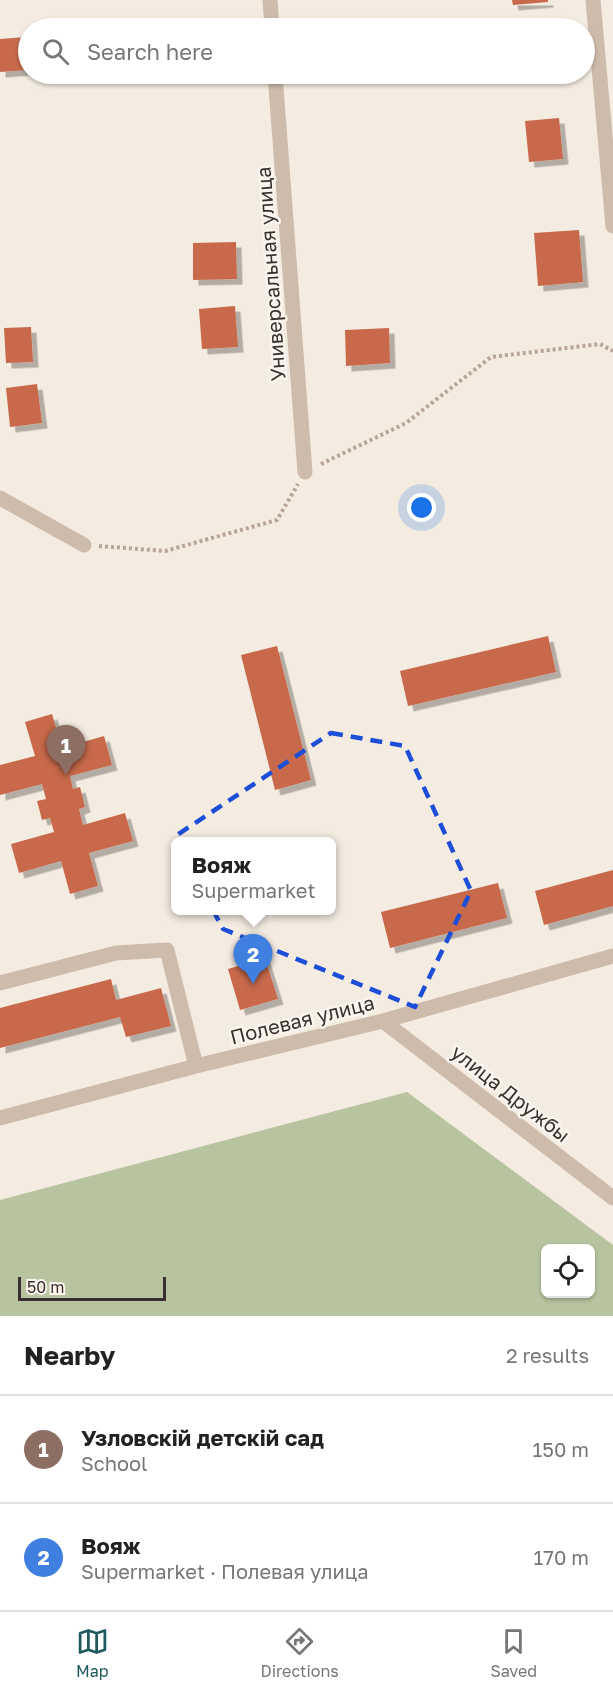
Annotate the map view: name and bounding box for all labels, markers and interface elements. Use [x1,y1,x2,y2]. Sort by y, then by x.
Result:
search box [18,18,595,84]
icon: search [39,35,72,68]
text: Search here [87,38,213,65]
street label: Универсальная улица [251,166,289,382]
your location [407,493,436,522]
pin: 1 [46,726,86,775]
popup [171,837,336,915]
text: Вояж [192,851,251,878]
text: Supermarket [192,878,315,902]
pin: 2 [234,934,272,984]
street label: Полевая улица [227,989,377,1049]
street label: улица Дружбы [447,1039,575,1147]
map controls [541,1244,595,1298]
button: locate [541,1244,595,1298]
scale bar [18,1274,166,1302]
text: 50 m [27,1277,64,1297]
text: Nearby [24,1340,115,1371]
text: 2 results [506,1343,589,1367]
text: Узловскій детскій сад [81,1424,324,1451]
text: 1 [38,1437,49,1461]
text: 150 m [533,1437,589,1461]
text: School [81,1451,147,1475]
text: Вояж [81,1532,141,1559]
text: 2 [37,1545,50,1569]
text: 170 m [534,1545,589,1569]
text: Supermarket · Полевая улица [81,1559,369,1583]
tab: Map [76,1625,109,1681]
tab: Directions [261,1625,339,1681]
tab: Saved [490,1625,537,1681]

